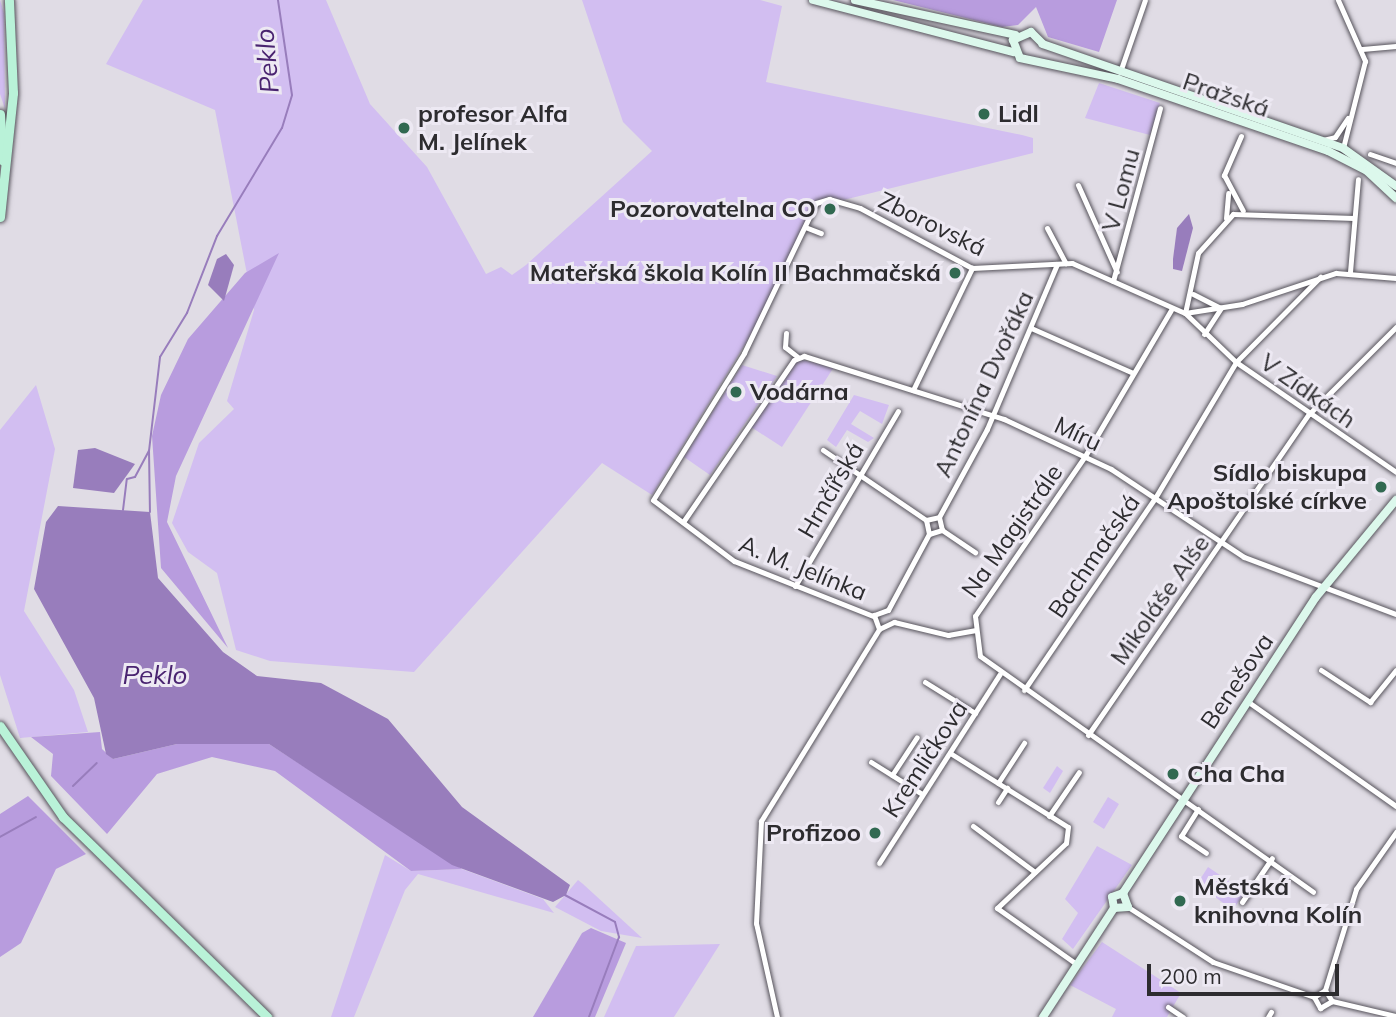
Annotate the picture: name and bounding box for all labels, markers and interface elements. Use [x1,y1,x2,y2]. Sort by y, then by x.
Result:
water label: Peklo [249,27,285,95]
street label: Pražská [1179,67,1273,123]
place label: profesor Alfa M. Jelínek [418,100,568,156]
place label: Lidl [998,100,1039,128]
marker: Lidl [976,106,992,122]
marker: profesor Alfa M. Jelínek [396,120,412,136]
street label: V Lomu [1096,145,1146,235]
street label: Zborovská [874,186,990,262]
place label: Pozorovatelna CO [610,195,816,223]
marker: Pozorovatelna CO [822,201,838,217]
place label: Mateřská škola Kolín II Bachmačská [530,259,941,287]
marker: Mateřská škola Kolín II Bachmačská [947,265,963,281]
street label: Antonína Dvořáka [928,286,1040,482]
street label: V Zídkách [1255,348,1361,434]
place label: Vodárna [750,378,849,406]
marker: Vodárna [728,384,744,400]
street label: Míru [1050,411,1106,457]
street label: Hrnčířská [792,437,870,543]
street label: Na Magistrále [956,459,1068,603]
place label: Sídlo biskupa Apoštolské církve [1167,459,1367,515]
marker: Sídlo biskupa Apoštolské církve [1373,479,1389,495]
street label: Bachmačská [1042,489,1146,623]
street label: A. M. Jelínka [735,529,871,607]
street label: Mikoláše Alše [1105,530,1215,670]
street label: Benešova [1195,628,1279,734]
water label: Peklo [123,659,187,691]
street label: Kremličkova [877,695,973,823]
place label: Cha Cha [1187,760,1285,788]
marker: Cha Cha [1165,766,1181,782]
place label: Profizoo [766,819,861,847]
marker: Profizoo [867,825,883,841]
place label: Městská knihovna Kolín [1194,873,1362,929]
marker: Městská knihovna Kolín [1172,893,1188,909]
scale bar [1151,950,1344,994]
text: 200 m [1160,963,1222,989]

